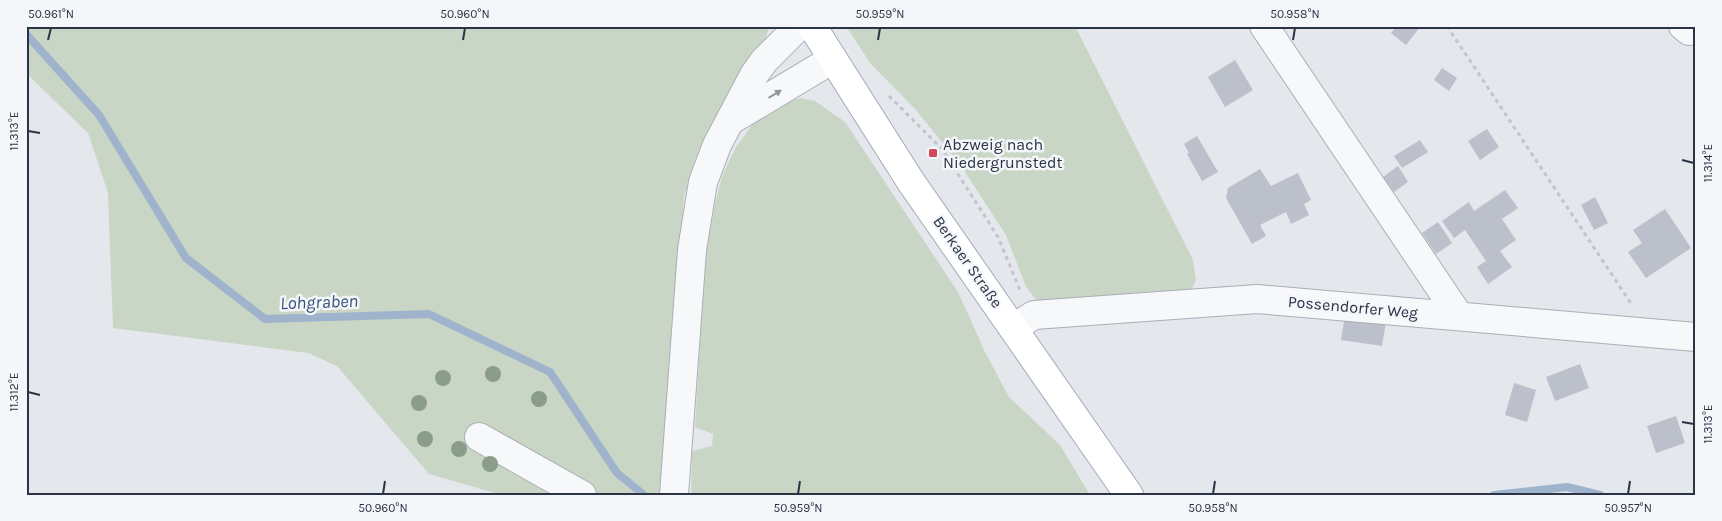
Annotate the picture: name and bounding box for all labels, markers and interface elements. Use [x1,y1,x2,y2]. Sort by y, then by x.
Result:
text: 50.961°N [28,7,74,21]
text: 50.960°N [440,7,490,21]
text: 50.959°N [855,7,905,21]
text: 50.958°N [1270,7,1320,21]
one-way arrow [768,89,781,98]
text: 11.313°E [7,111,21,151]
place label: Abzweig nach Niedergrunstedt [943,135,1062,172]
text: 11.314°E [1701,144,1715,182]
marker: Abzweig nach Niedergrunstedt [927,147,939,159]
street label: Berkaer Straße [929,212,1007,312]
water label: Lohgraben [280,290,358,314]
street label: Possendorfer Weg [1287,292,1419,322]
text: 11.312°E [7,373,21,411]
text: 11.313°E [1701,404,1715,444]
text: 50.960°N [358,501,408,515]
text: 50.959°N [773,501,823,515]
text: 50.958°N [1188,501,1238,515]
text: 50.957°N [1604,501,1652,515]

